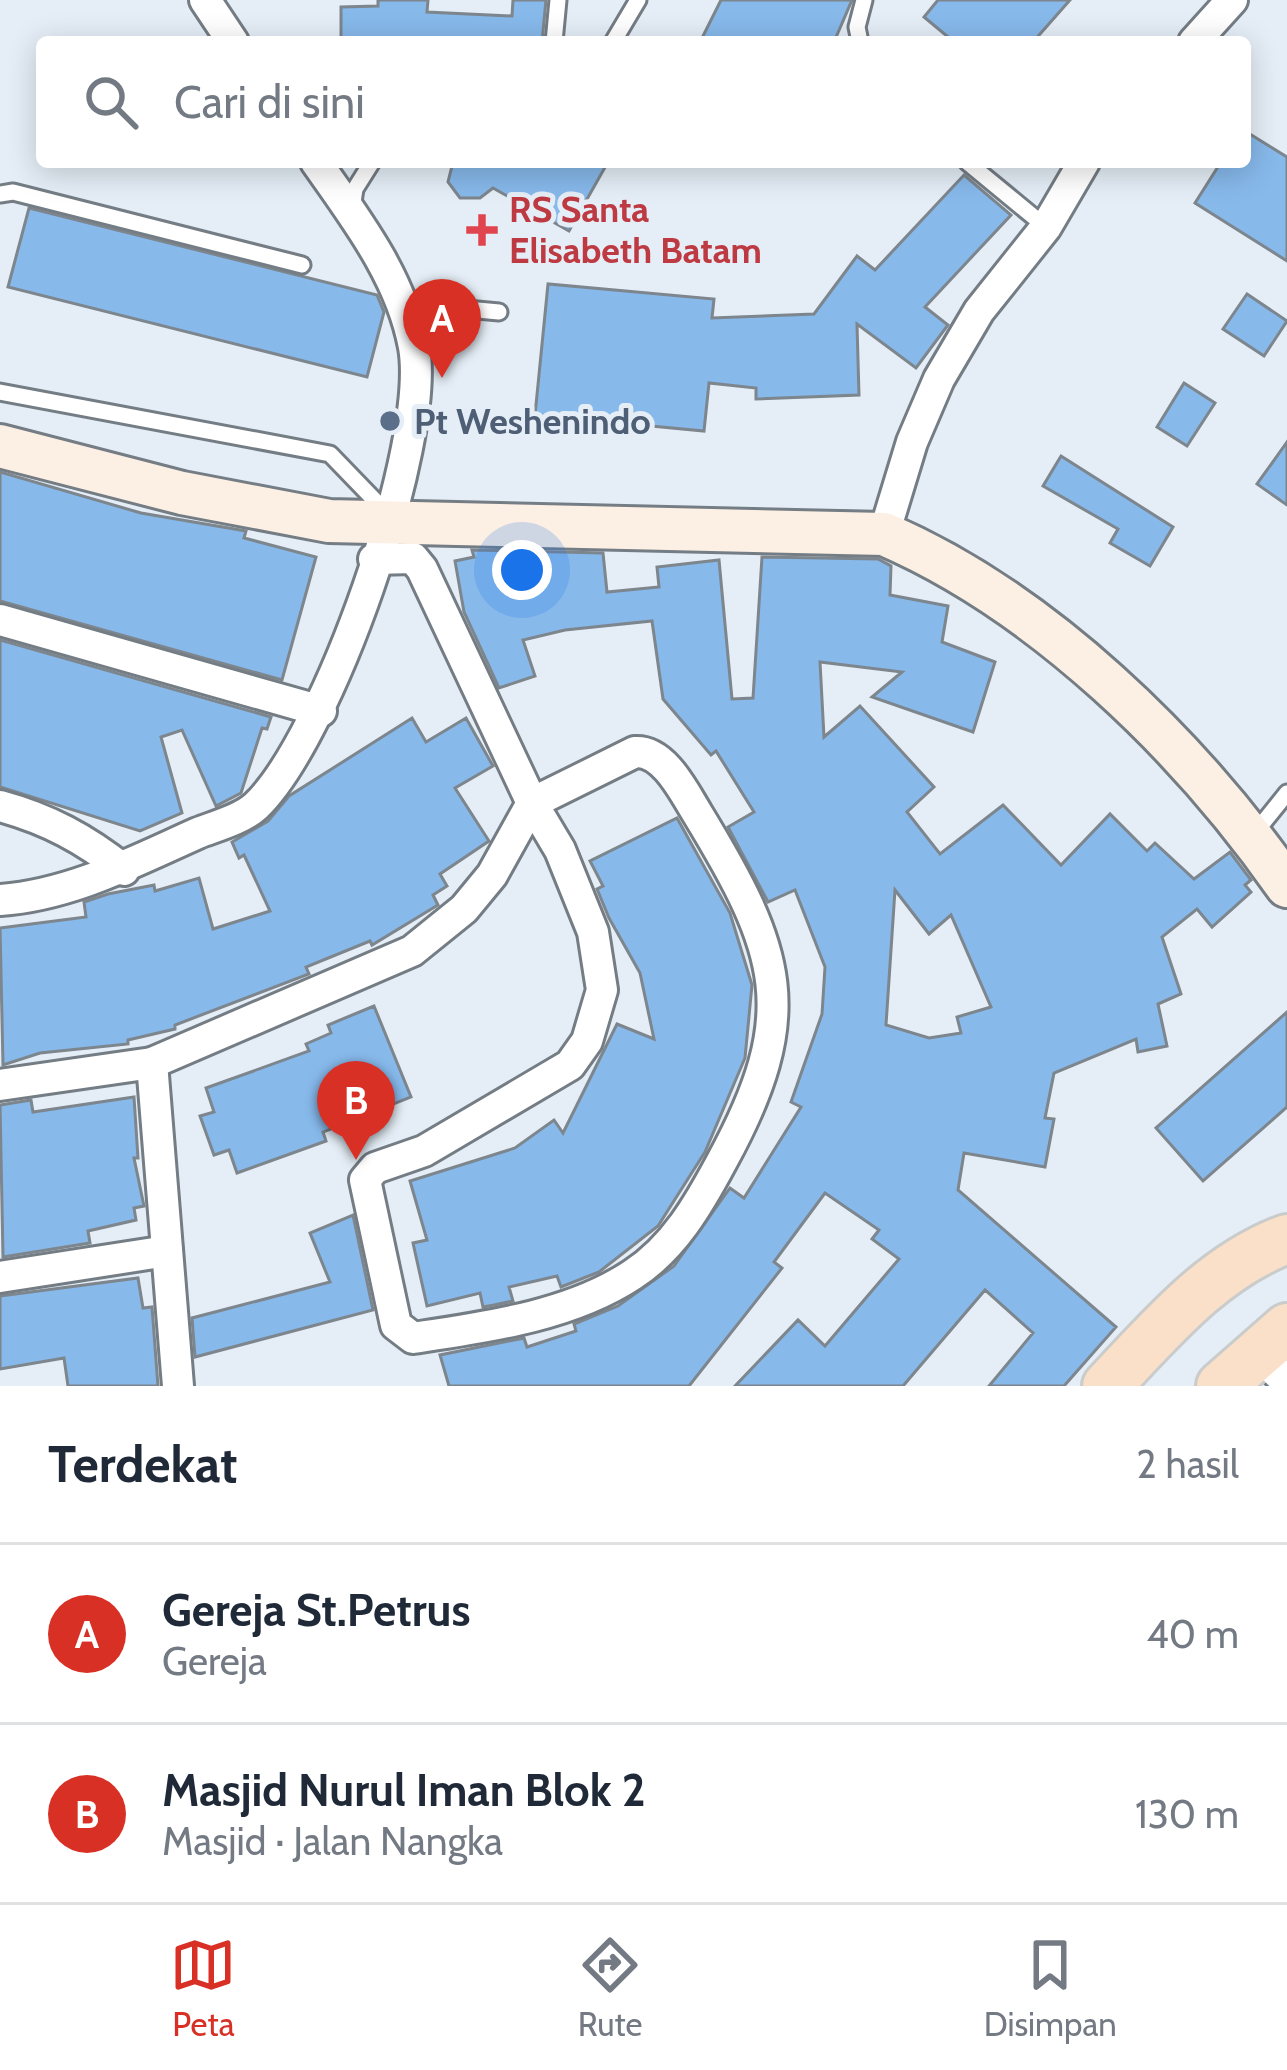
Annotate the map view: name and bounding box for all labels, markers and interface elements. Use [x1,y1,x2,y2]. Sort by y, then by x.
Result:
search box [36,36,1251,168]
icon: search [78,69,144,135]
text: Cari di sini [174,75,365,129]
place label: RS Santa Elisabeth Batam [509,187,762,272]
marker: RS Santa Elisabeth Batam [466,214,498,246]
pin: A [403,279,481,378]
place label: Pt Weshenindo [414,399,651,443]
marker: Pt Weshenindo [377,408,403,434]
your location [492,540,552,600]
pin: B [317,1061,395,1160]
text: Terdekat [48,1433,238,1495]
text: 2 hasil [1136,1440,1239,1488]
text: Gereja St.Petrus [162,1583,470,1637]
text: A [75,1610,99,1658]
text: 40 m [1146,1610,1239,1658]
text: Gereja [162,1637,267,1685]
text: Masjid Nurul Iman Blok 2 [162,1763,646,1817]
text: B [75,1790,99,1838]
text: 130 m [1135,1790,1239,1838]
text: Masjid · Jalan Nangka [162,1817,503,1865]
tab: Peta [170,1932,236,2044]
tab: Rute [577,1932,643,2044]
tab: Disimpan [984,1932,1117,2044]

